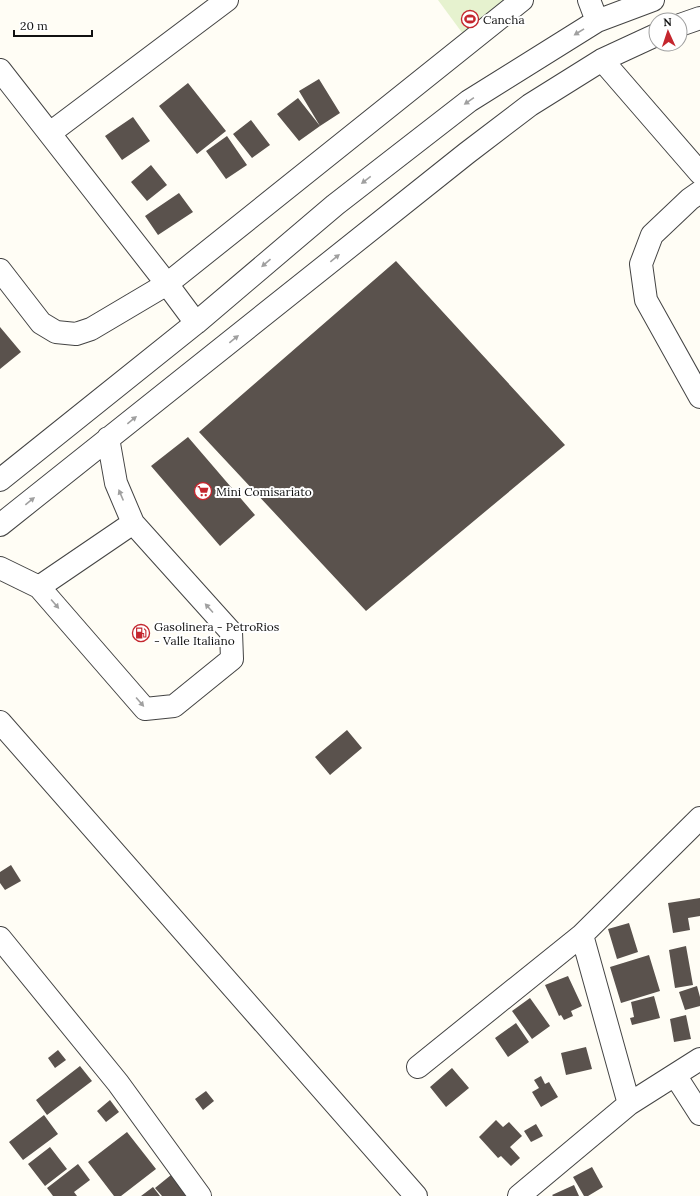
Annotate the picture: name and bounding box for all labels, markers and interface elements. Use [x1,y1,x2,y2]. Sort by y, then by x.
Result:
sports icon: Cancha [460,9,480,29]
scale bar [14,12,92,38]
place label: Cancha [483,12,525,27]
north arrow [648,12,688,52]
text: N [663,15,673,29]
text: 20 m [20,18,48,33]
one-way arrow [574,28,584,36]
one-way arrow [464,97,474,105]
one-way arrow [361,176,372,185]
one-way arrow [330,253,341,262]
one-way arrow [261,259,272,268]
one-way arrow [228,334,239,343]
one-way arrow [126,415,137,424]
supermarket icon: Mini Comisariato [193,481,213,501]
place label: Mini Comisariato [216,484,312,499]
one-way arrow [118,489,125,501]
one-way arrow [25,497,36,505]
one-way arrow [50,599,59,609]
one-way arrow [205,603,214,612]
place label: Gasolinera - PetroRios - Valle Italiano [154,619,280,648]
fuel station icon: Gasolinera - PetroRios - Valle Italiano [131,623,151,643]
one-way arrow [135,697,144,708]

